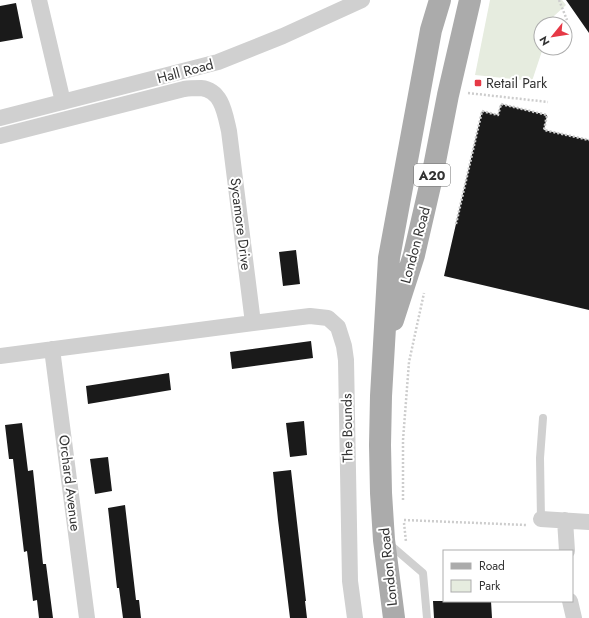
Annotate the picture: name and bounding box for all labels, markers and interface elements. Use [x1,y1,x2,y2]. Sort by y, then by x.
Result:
north arrow [533,16,573,56]
text: N [535,33,553,49]
street label: Hall Road [155,54,215,88]
place label: Retail Park [486,73,548,93]
marker: Retail Park [473,78,483,88]
road number: A20 [414,164,450,186]
street label: Sycamore Drive [225,177,257,271]
street label: London Road [395,204,435,286]
street label: The Bounds [336,393,358,463]
street label: Orchard Avenue [54,434,86,532]
street label: London Road [374,527,402,607]
legend [443,550,573,602]
text: Road [479,557,505,575]
text: Park [479,577,501,595]

